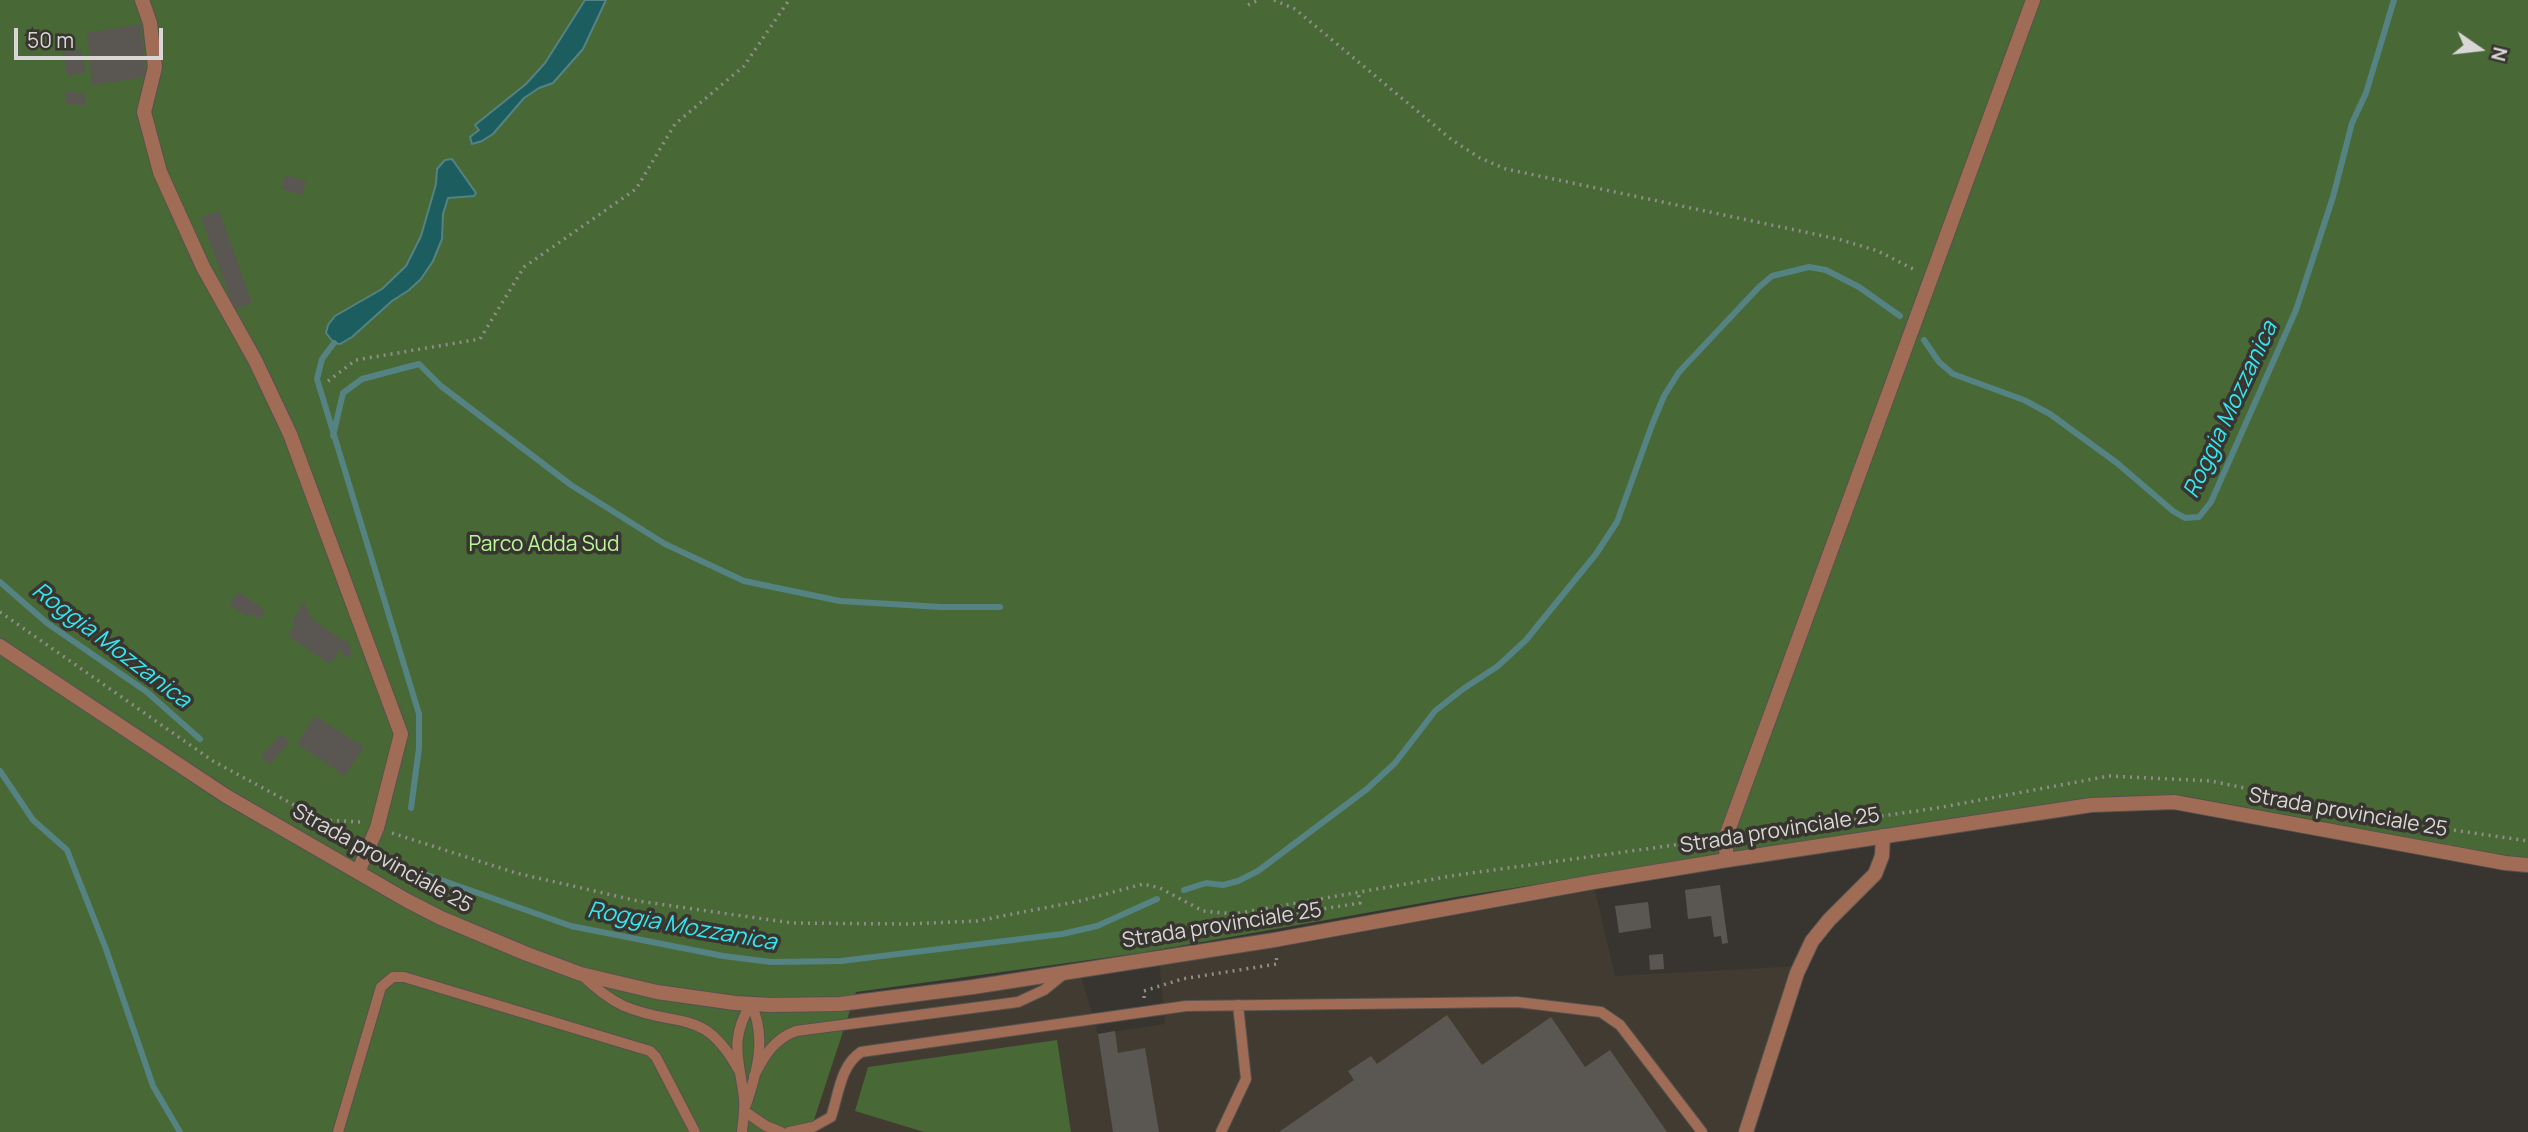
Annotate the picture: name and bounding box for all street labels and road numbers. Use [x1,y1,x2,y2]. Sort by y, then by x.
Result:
street label: Strada provinciale 25 [2247,783,2449,843]
street label: Strada provinciale 25 [288,799,476,919]
street label: Strada provinciale 25 [1678,803,1882,859]
street label: Strada provinciale 25 [1120,898,1324,954]

